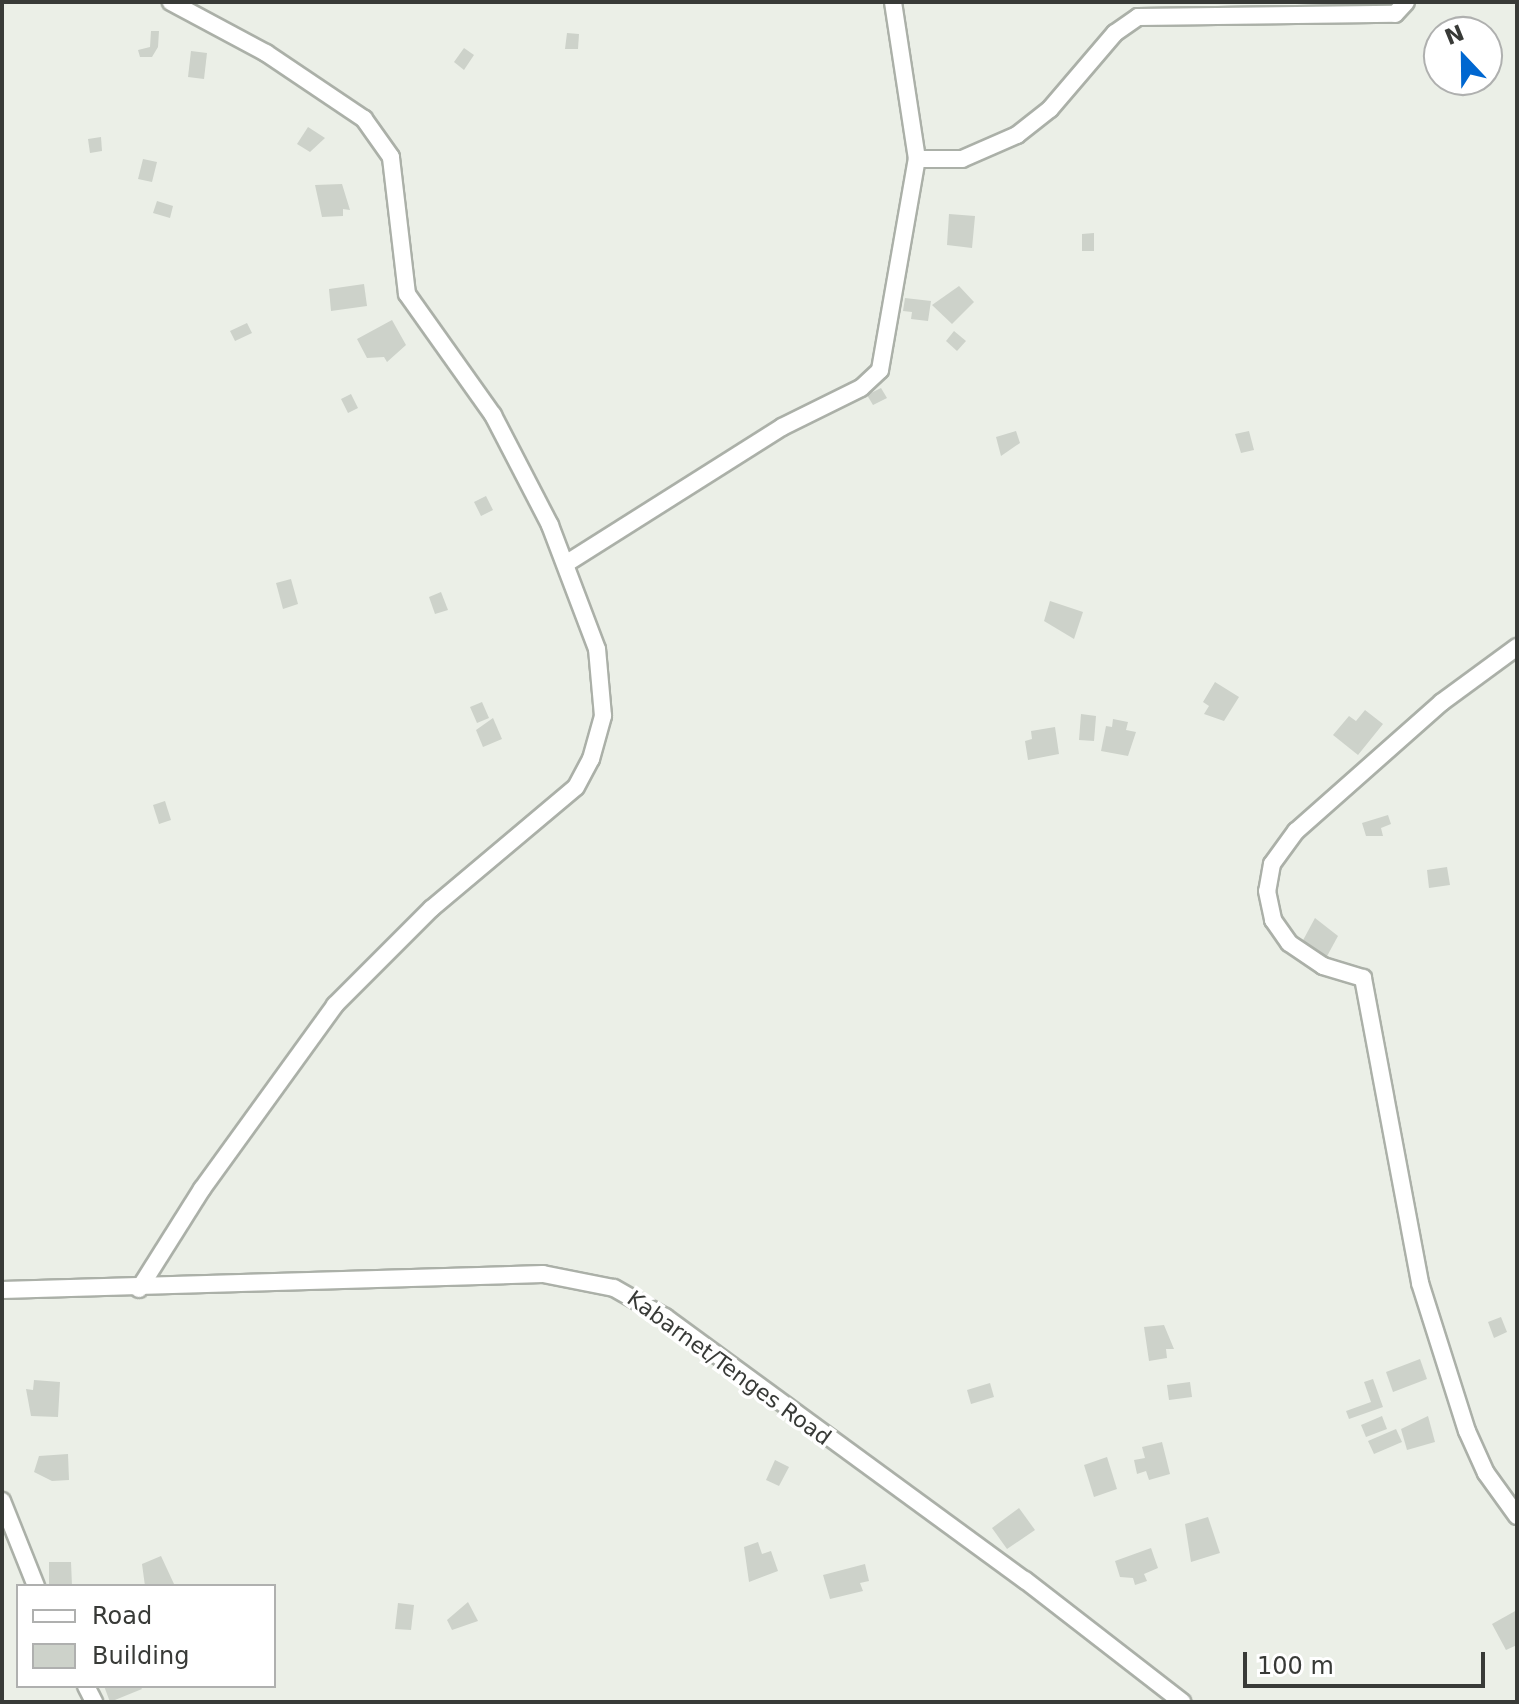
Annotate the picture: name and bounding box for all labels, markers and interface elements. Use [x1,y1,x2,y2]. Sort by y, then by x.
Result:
north arrow [1423,16,1503,96]
text: N [1441,20,1468,50]
street label: Kabarnet/Tenges Road [622,1285,836,1451]
legend [16,1584,276,1688]
text: Road [92,1602,152,1630]
scale bar [1247,1636,1489,1686]
text: Building [92,1642,189,1670]
text: 100 m [1257,1652,1334,1680]

